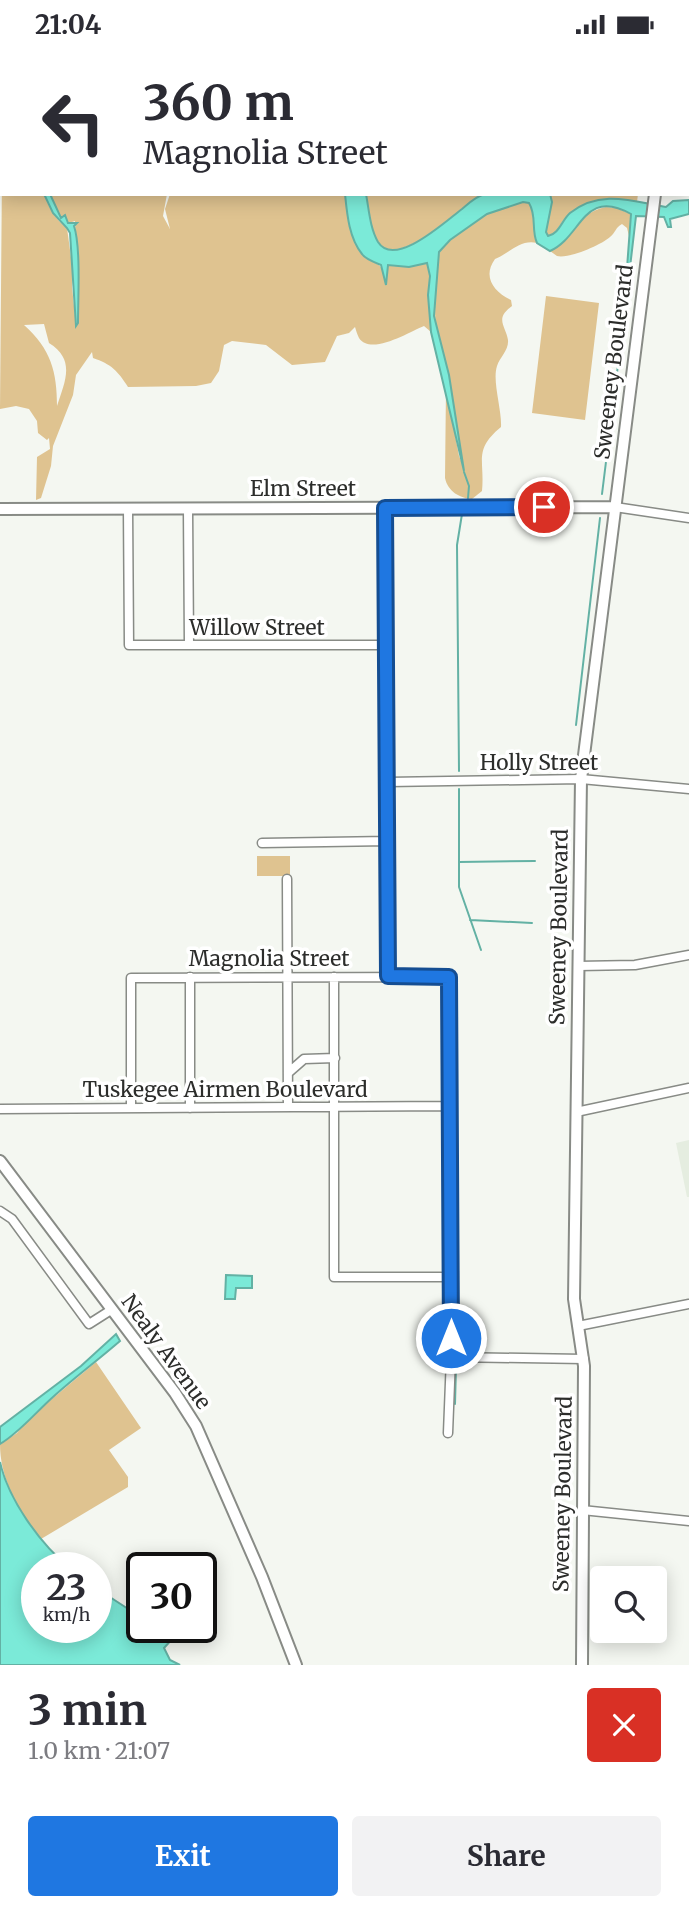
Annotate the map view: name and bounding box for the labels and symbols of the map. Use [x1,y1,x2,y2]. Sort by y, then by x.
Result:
street label: Sweeney Boulevard [588,263,639,461]
street label: Elm Street [250,475,356,502]
pin [514,477,574,537]
street label: Willow Street [188,614,325,641]
street label: Holly Street [480,749,598,776]
street label: Sweeney Boulevard [543,828,574,1025]
street label: Magnolia Street [189,945,349,972]
street label: Tuskegee Airmen Boulevard [82,1076,368,1103]
street label: Nealy Avenue [116,1289,217,1414]
position arrow [414,1301,488,1375]
street label: Sweeney Boulevard [547,1395,578,1592]
speed limit sign: 30 [126,1552,217,1643]

